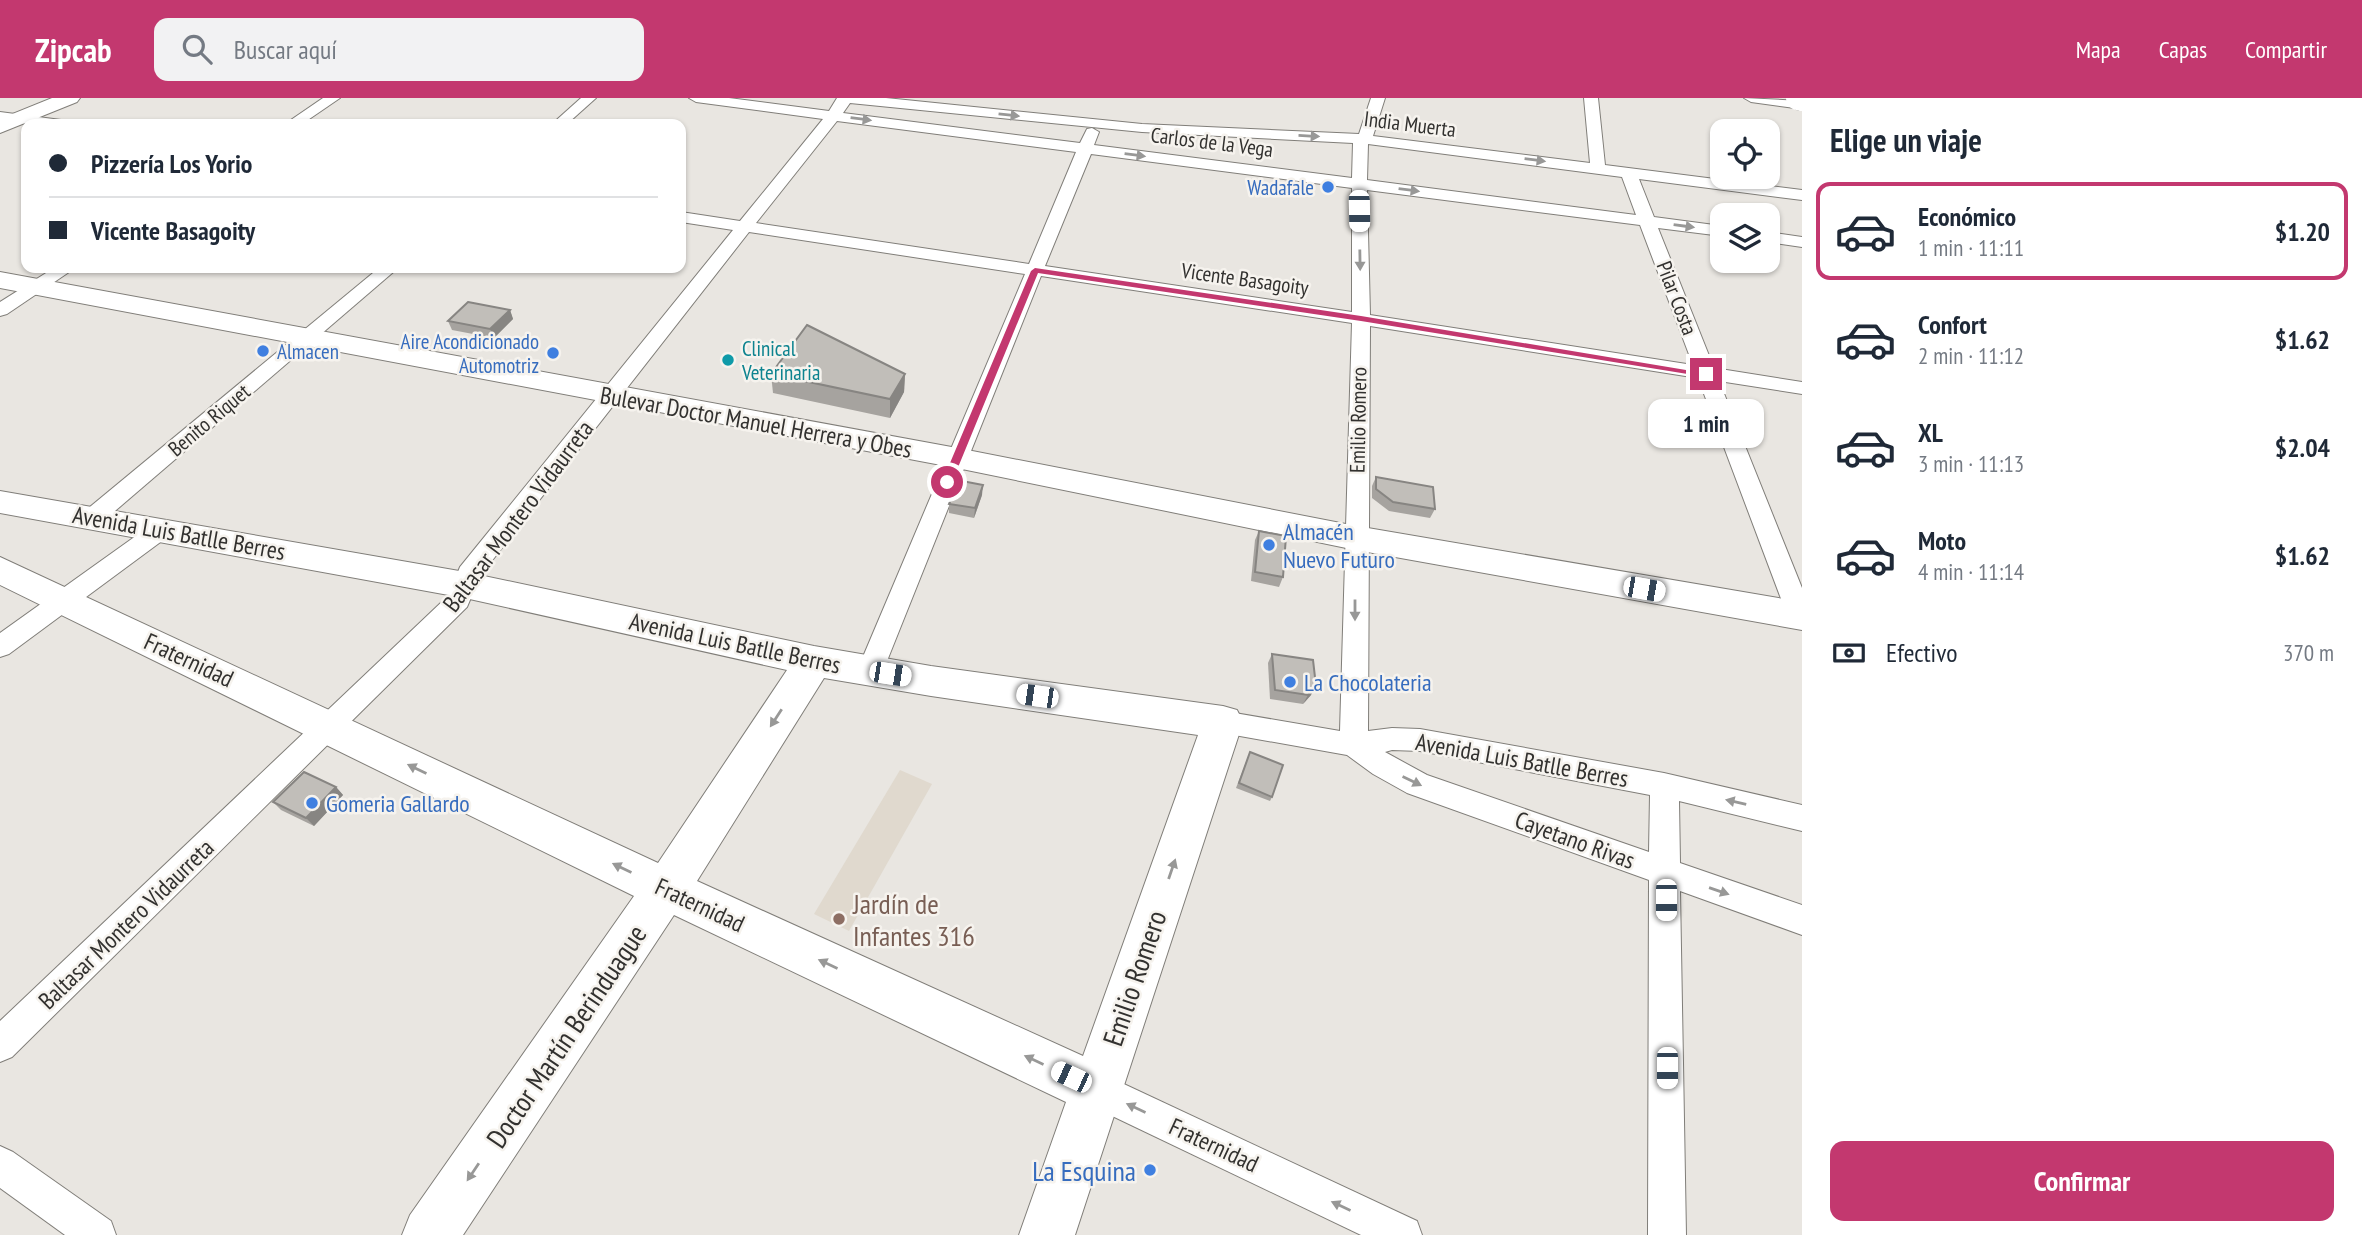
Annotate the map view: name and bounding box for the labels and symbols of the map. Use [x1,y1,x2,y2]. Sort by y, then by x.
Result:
street label: India Muerta [1363,105,1457,143]
one-way arrow [998,110,1020,121]
one-way arrow [850,114,872,125]
street label: Carlos de la Vega [1149,121,1275,163]
one-way arrow [1299,131,1321,142]
one-way arrow [1124,149,1146,160]
one-way arrow [1525,155,1547,166]
place label: Wadafale [1247,174,1314,201]
marker: Wadafale [1320,179,1336,195]
one-way arrow [1399,185,1421,196]
car [1349,190,1370,232]
one-way arrow [1673,221,1695,232]
one-way arrow [1354,250,1365,272]
street label: Vicente Basagoity [1179,257,1310,301]
street label: Pilar Costa [1651,257,1703,339]
place label: Aire Acondicionado Automotriz [401,328,539,379]
place label: Clinical Veterinaria [741,335,820,386]
place label: Almacen [277,338,339,365]
marker: Almacen [255,343,271,359]
marker: Aire Acondicionado Automotriz [545,345,561,361]
marker: Clinical Veterinaria [720,352,736,368]
route end [1690,358,1722,390]
street label: Emilio Romero [1344,367,1372,473]
street label: Benito Riquet [162,378,256,462]
street label: Bulevar Doctor Manuel Herrera y Obes [598,379,914,465]
callout: 1 min [1648,398,1764,448]
street label: Baltasar Montero Vidaurreta [436,414,600,618]
route start [931,466,963,498]
street label: Avenida Luis Batlle Berres [70,499,288,567]
place label: Almacén Nuevo Futuro [1283,516,1395,575]
marker: Almacén Nuevo Futuro [1261,537,1277,553]
car [1622,575,1667,603]
one-way arrow [1349,599,1361,621]
street label: Avenida Luis Batlle Berres [627,605,843,681]
street label: Fraternidad [139,626,239,694]
car [868,660,913,688]
place label: La Chocolateria [1304,667,1432,698]
marker: La Chocolateria [1282,674,1298,690]
car [1015,683,1060,709]
one-way arrow [770,708,783,727]
street label: Avenida Luis Batlle Berres [1413,726,1631,794]
one-way arrow [407,763,427,774]
one-way arrow [1402,775,1422,787]
place label: Gomeria Gallardo [326,788,470,819]
marker: Gomeria Gallardo [304,795,320,811]
one-way arrow [1724,796,1746,807]
street label: Cayetano Rivas [1511,804,1639,876]
street label: Baltasar Montero Vidaurreta [32,832,220,1016]
one-way arrow [1167,858,1178,879]
one-way arrow [612,862,632,873]
street label: Fraternidad [650,871,750,939]
car [1656,879,1677,921]
place label: Jardín de Infantes 316 [852,885,975,954]
one-way arrow [1708,886,1729,897]
street label: Emilio Romero [1094,905,1174,1051]
marker: Jardín de Infantes 316 [831,911,847,927]
street label: Doctor Martín Berinduague [478,917,654,1155]
one-way arrow [818,958,838,970]
car [1657,1047,1678,1089]
one-way arrow [1024,1054,1044,1066]
car [1048,1059,1095,1095]
one-way arrow [1126,1102,1146,1114]
street label: Fraternidad [1164,1111,1264,1179]
place label: La Esquina [1032,1152,1136,1189]
marker: La Esquina [1142,1162,1158,1178]
one-way arrow [466,1163,480,1181]
one-way arrow [1331,1200,1351,1211]

